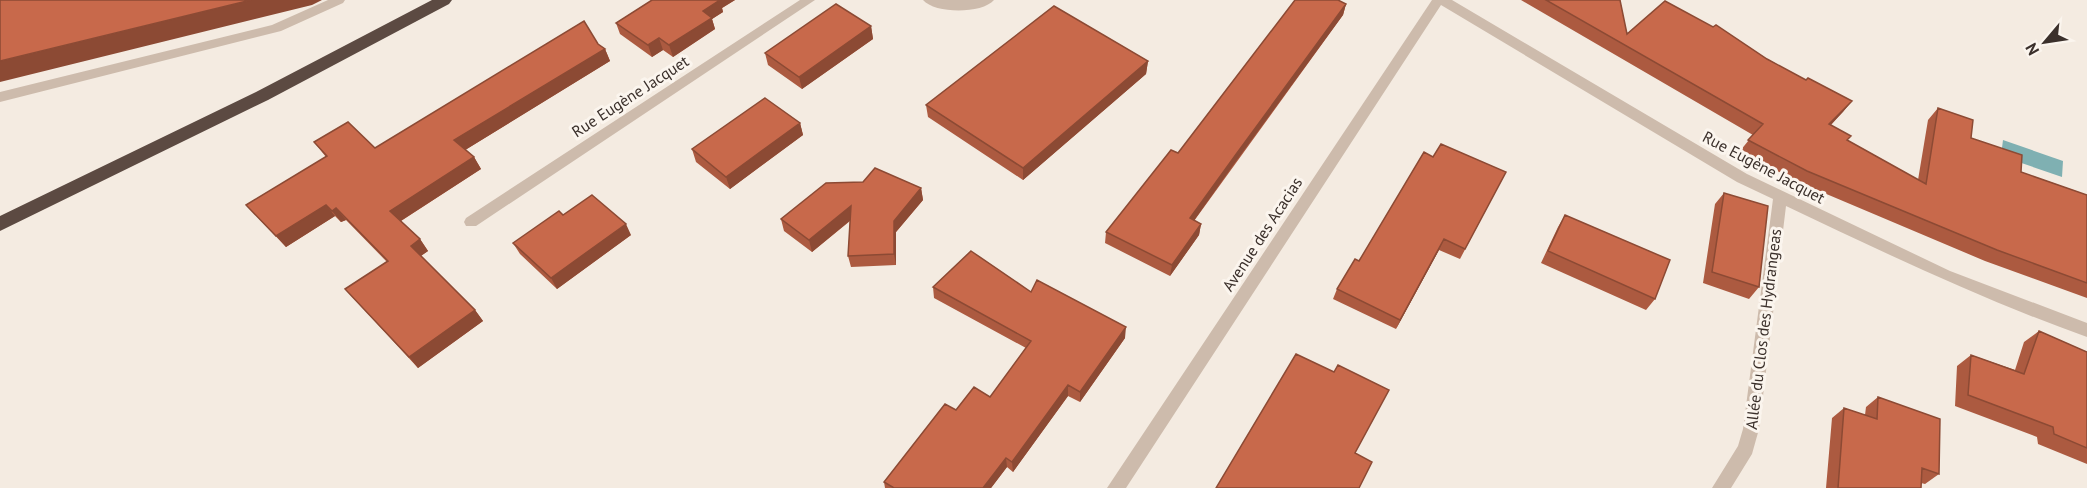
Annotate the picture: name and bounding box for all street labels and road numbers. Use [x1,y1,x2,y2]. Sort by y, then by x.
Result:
street label: Rue Eugène Jacquet [568,50,693,141]
street label: Rue Eugène Jacquet [1699,126,1829,208]
street label: Avenue des Acacias [1218,173,1306,295]
street label: Allée du Clos des Hydrangeas [1741,227,1785,430]

